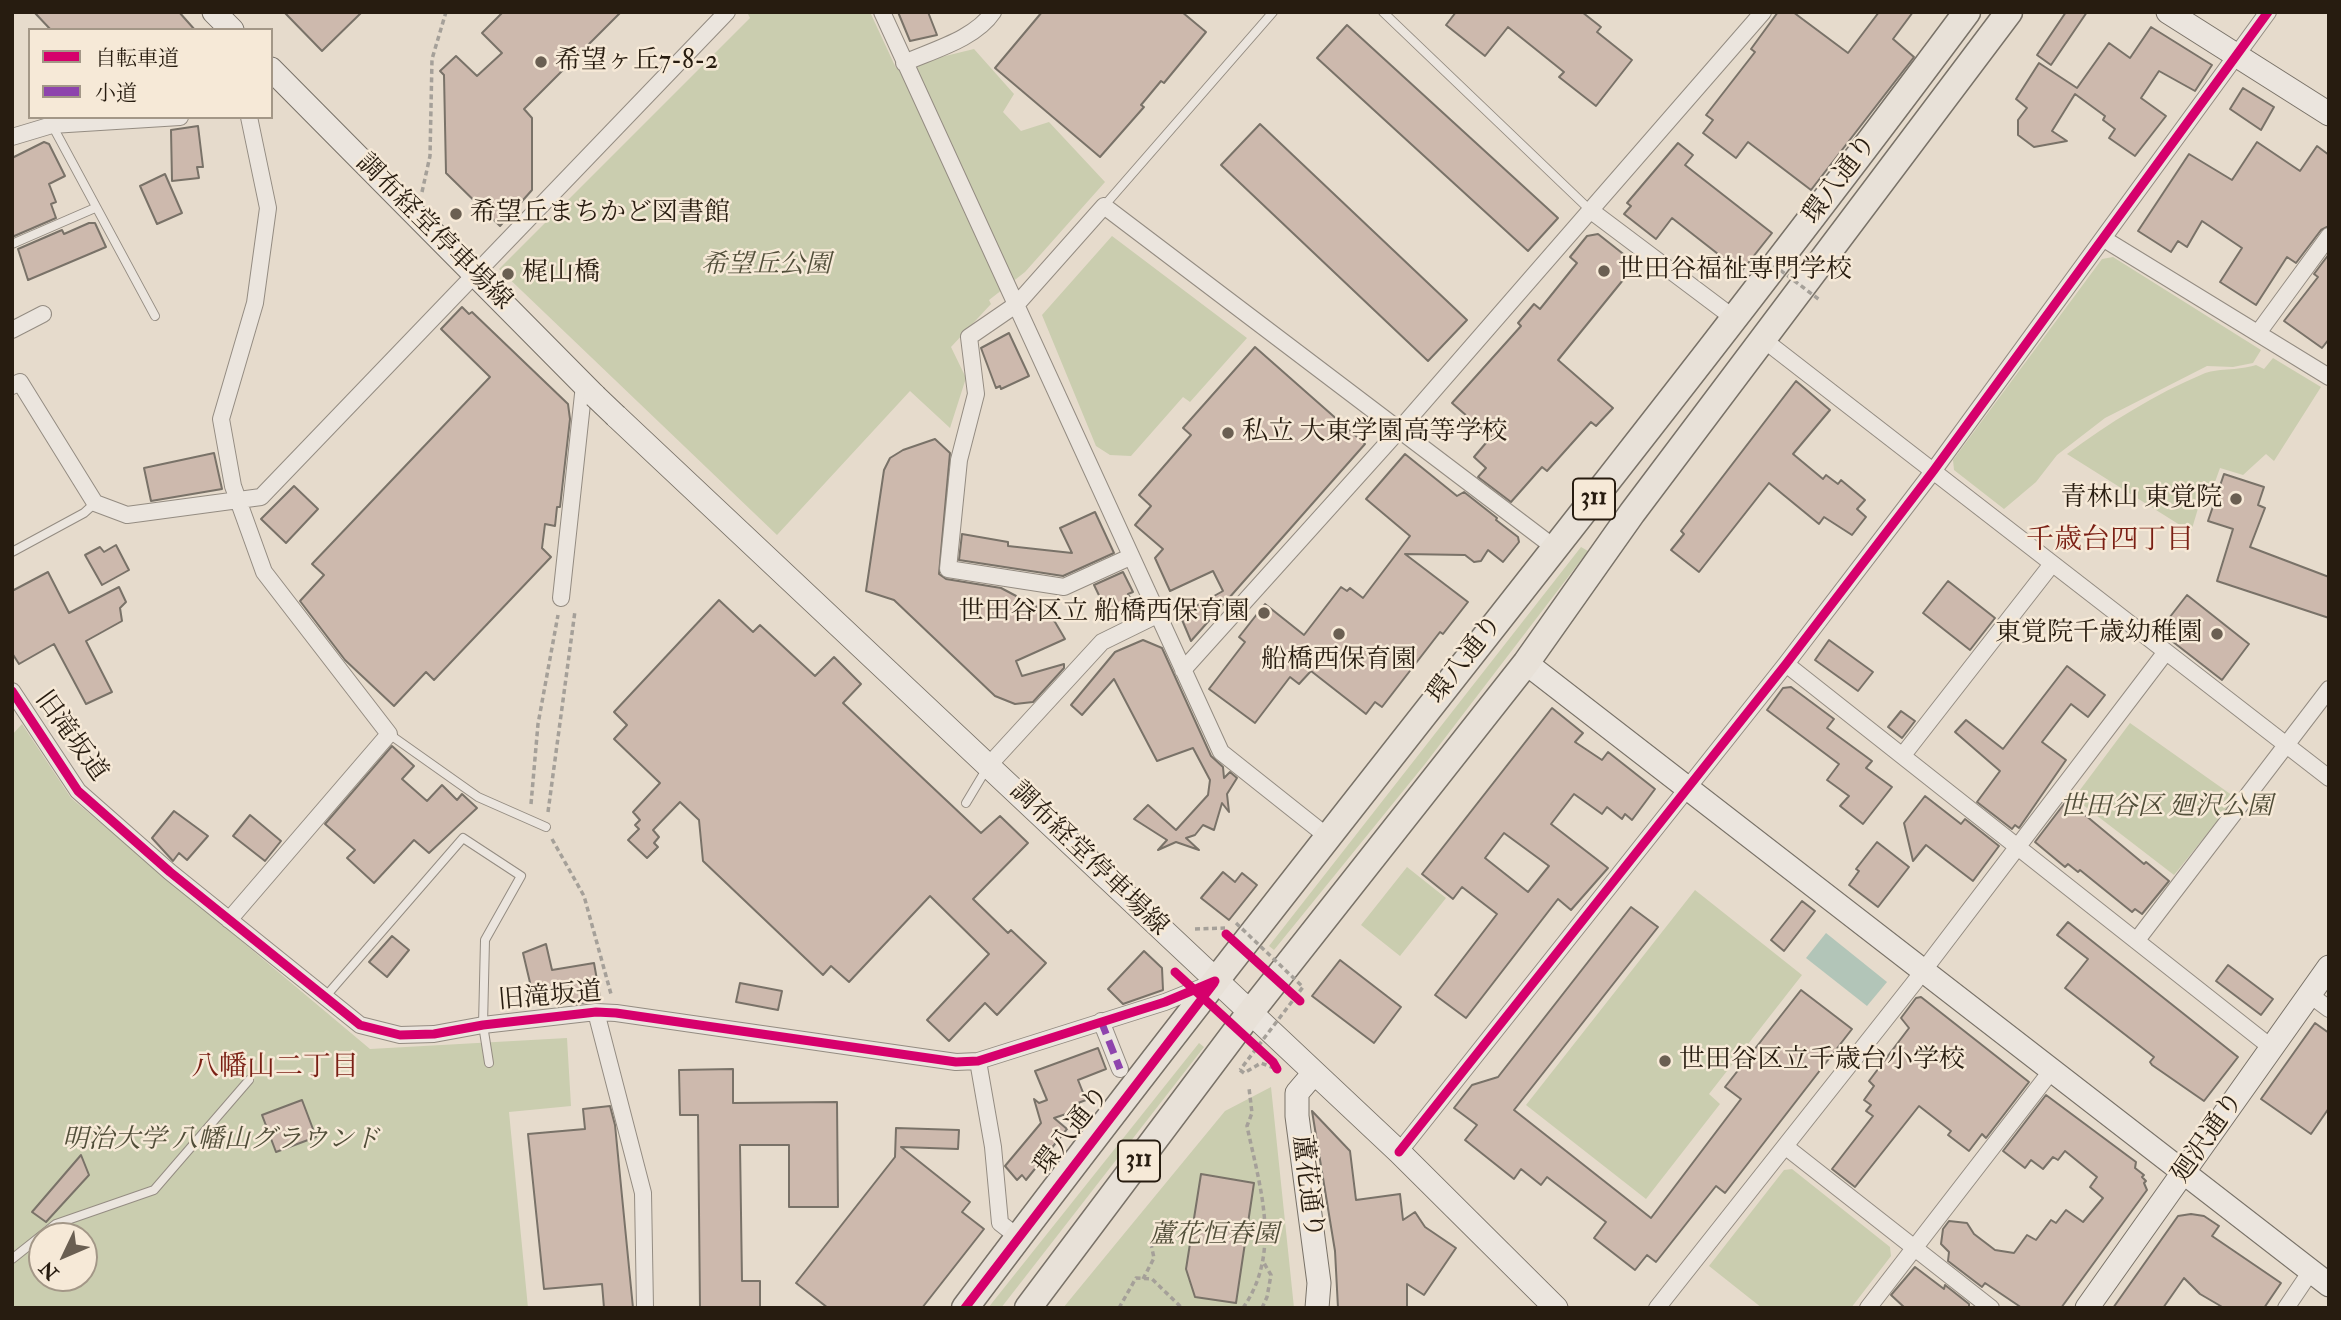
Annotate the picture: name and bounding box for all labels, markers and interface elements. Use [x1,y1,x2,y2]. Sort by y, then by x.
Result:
legend [28,28,273,119]
text: 自転車道 [95,45,179,72]
place label: 希望ヶ丘7-8-2 [555,46,718,78]
marker: 希望ヶ丘7-8-2 [533,54,549,70]
text: 小道 [95,80,137,107]
street label: 環八通り [1797,129,1885,231]
street label: 調布経堂停車場線 [348,148,518,318]
place label: 希望丘まちかど図書館 [470,198,730,230]
marker: 希望丘まちかど図書館 [448,206,464,222]
park label: 希望丘公園 [701,250,831,282]
place label: 世田谷福祉専門学校 [1618,255,1852,287]
place label: 梶山橋 [522,258,600,290]
marker: 世田谷福祉専門学校 [1596,263,1612,279]
marker: 梶山橋 [500,266,516,282]
place label: 私立 大東学園高等学校 [1242,417,1507,449]
marker: 私立 大東学園高等学校 [1220,425,1236,441]
road number: 311 [1573,478,1615,520]
place label: 青林山 東覚院 [2061,483,2222,515]
marker: 青林山 東覚院 [2228,491,2244,507]
district label: 千歳台四丁目 [2026,525,2194,559]
place label: 世田谷区立 船橋西保育園 [959,597,1250,629]
marker: 世田谷区立 船橋西保育園 [1256,605,1272,621]
street label: 環八通り [1422,609,1510,711]
place label: 東覚院千歳幼稚園 [1995,618,2203,650]
marker: 船橋西保育園 [1331,626,1347,642]
marker: 東覚院千歳幼稚園 [2209,626,2225,642]
place label: 船橋西保育園 [1261,645,1417,677]
street label: 旧滝坂道 [27,686,113,788]
street label: 調布経堂停車場線 [1002,777,1174,943]
park label: 世田谷区 廻沢公園 [2059,792,2273,824]
street label: 旧滝坂道 [497,978,603,1018]
place label: 世田谷区立千歳台小学校 [1679,1045,1965,1077]
district label: 八幡山二丁目 [191,1052,359,1086]
marker: 世田谷区立千歳台小学校 [1657,1053,1673,1069]
street label: 環八通り [1029,1080,1117,1182]
street label: 廻沢通り [2166,1086,2252,1190]
park label: 明治大学 八幡山グラウンド [62,1125,380,1157]
street label: 蘆花通り [1284,1133,1328,1241]
road number: 311 [1118,1140,1160,1182]
park label: 蘆花恒春園 [1149,1220,1279,1252]
north arrow [28,1222,98,1292]
text: N [35,1256,64,1285]

